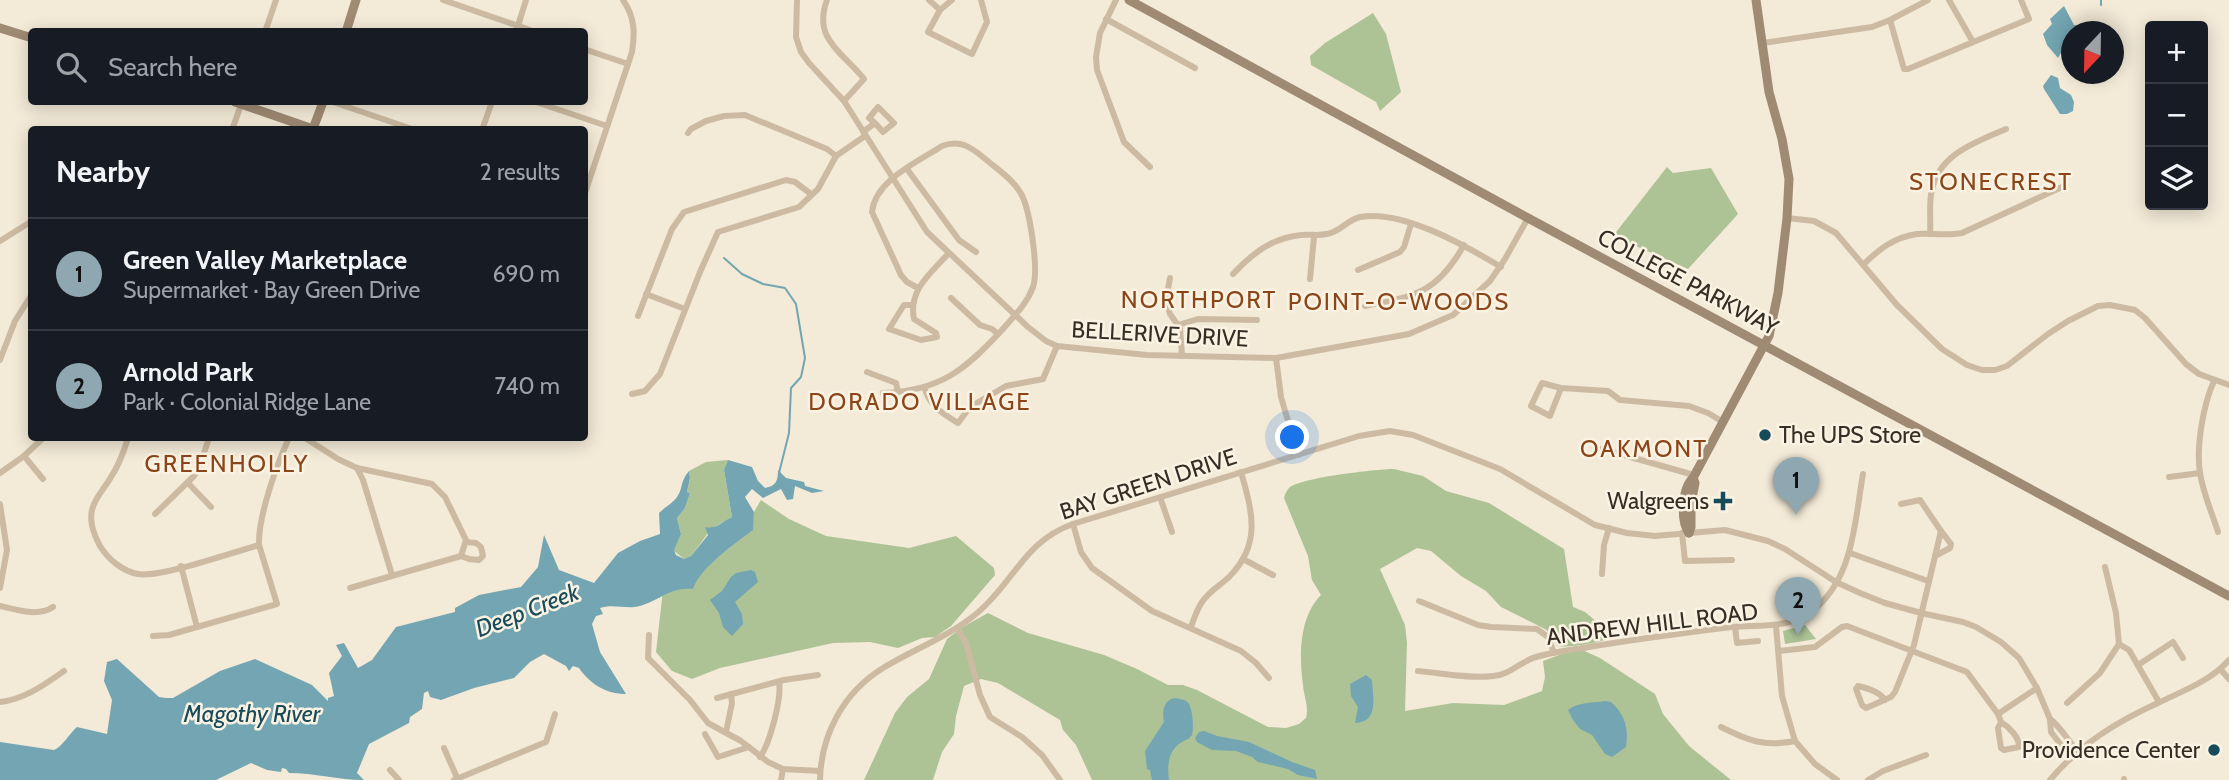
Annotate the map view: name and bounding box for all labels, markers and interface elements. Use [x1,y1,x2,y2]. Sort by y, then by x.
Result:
north arrow [2061,21,2124,84]
map controls [2145,21,2208,210]
button: + [2145,21,2208,84]
search box [28,28,588,105]
icon: search [52,48,90,86]
text: Search here [108,51,237,83]
button: − [2145,84,2208,147]
button: layers [2145,147,2208,210]
text: Nearby [56,153,150,190]
text: 2 results [480,158,560,186]
district label: STONECREST [1909,167,2073,196]
street label: COLLEGE PARKWAY [1593,223,1784,342]
text: Green Valley Marketplace [123,244,407,276]
text: 1 [75,260,83,288]
text: 690 m [492,260,560,288]
text: Supermarket · Bay Green Drive [123,276,420,304]
district label: NORTHPORT [1121,285,1277,314]
district label: POINT-O-WOODS [1288,287,1510,316]
street label: BELLERIVE DRIVE [1071,315,1249,353]
text: Arnold Park [123,356,254,388]
text: 2 [73,372,85,400]
text: 740 m [495,372,560,400]
district label: DORADO VILLAGE [808,387,1032,416]
text: Park · Colonial Ridge Lane [123,388,371,416]
your location [1275,420,1309,454]
place label: The UPS Store [1779,421,1921,449]
marker: The UPS Store [1757,427,1773,443]
district label: OAKMONT [1580,434,1708,463]
street label: BAY GREEN DRIVE [1056,442,1240,526]
district label: GREENHOLLY [145,449,309,478]
pin: 1 [1773,457,1819,515]
place label: Walgreens [1607,487,1709,515]
marker: Walgreens [1715,493,1731,509]
water label: Deep Creek [471,577,584,643]
pin: 2 [1775,577,1821,635]
street label: ANDREW HILL ROAD [1545,597,1759,651]
water label: Magothy River [183,699,322,728]
place label: Providence Center [2022,736,2201,764]
marker: Providence Center [2206,742,2222,758]

